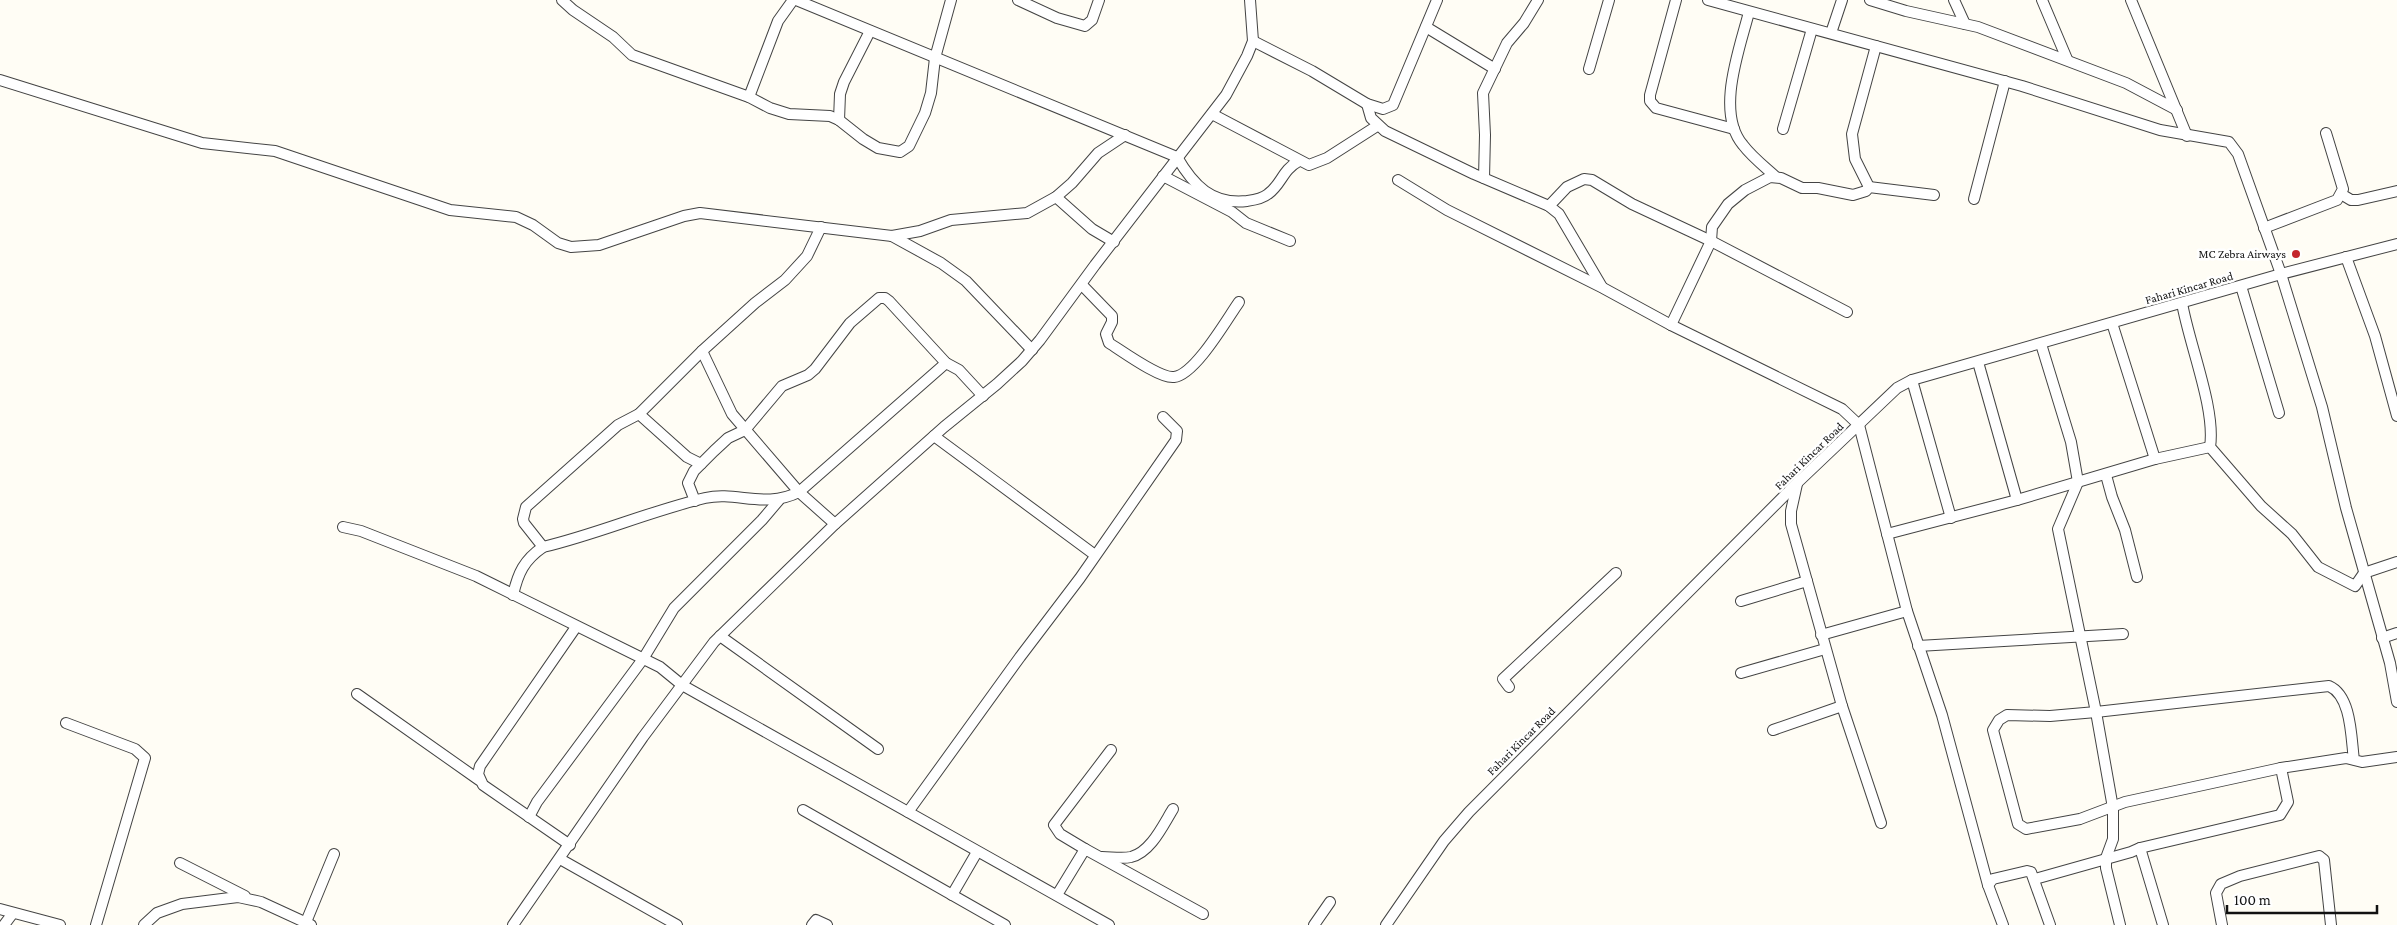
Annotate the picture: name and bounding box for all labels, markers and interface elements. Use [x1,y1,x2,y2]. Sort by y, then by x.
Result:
place label: MC Zebra Airways [2199,247,2286,261]
marker: MC Zebra Airways [2290,248,2302,260]
street label: Fahari Kincar Road [2143,269,2235,307]
street label: Fahari Kincar Road [1772,419,1847,493]
street label: Fahari Kincar Road [1484,703,1559,778]
scale bar [2227,882,2377,914]
text: 100 m [2234,892,2271,908]

